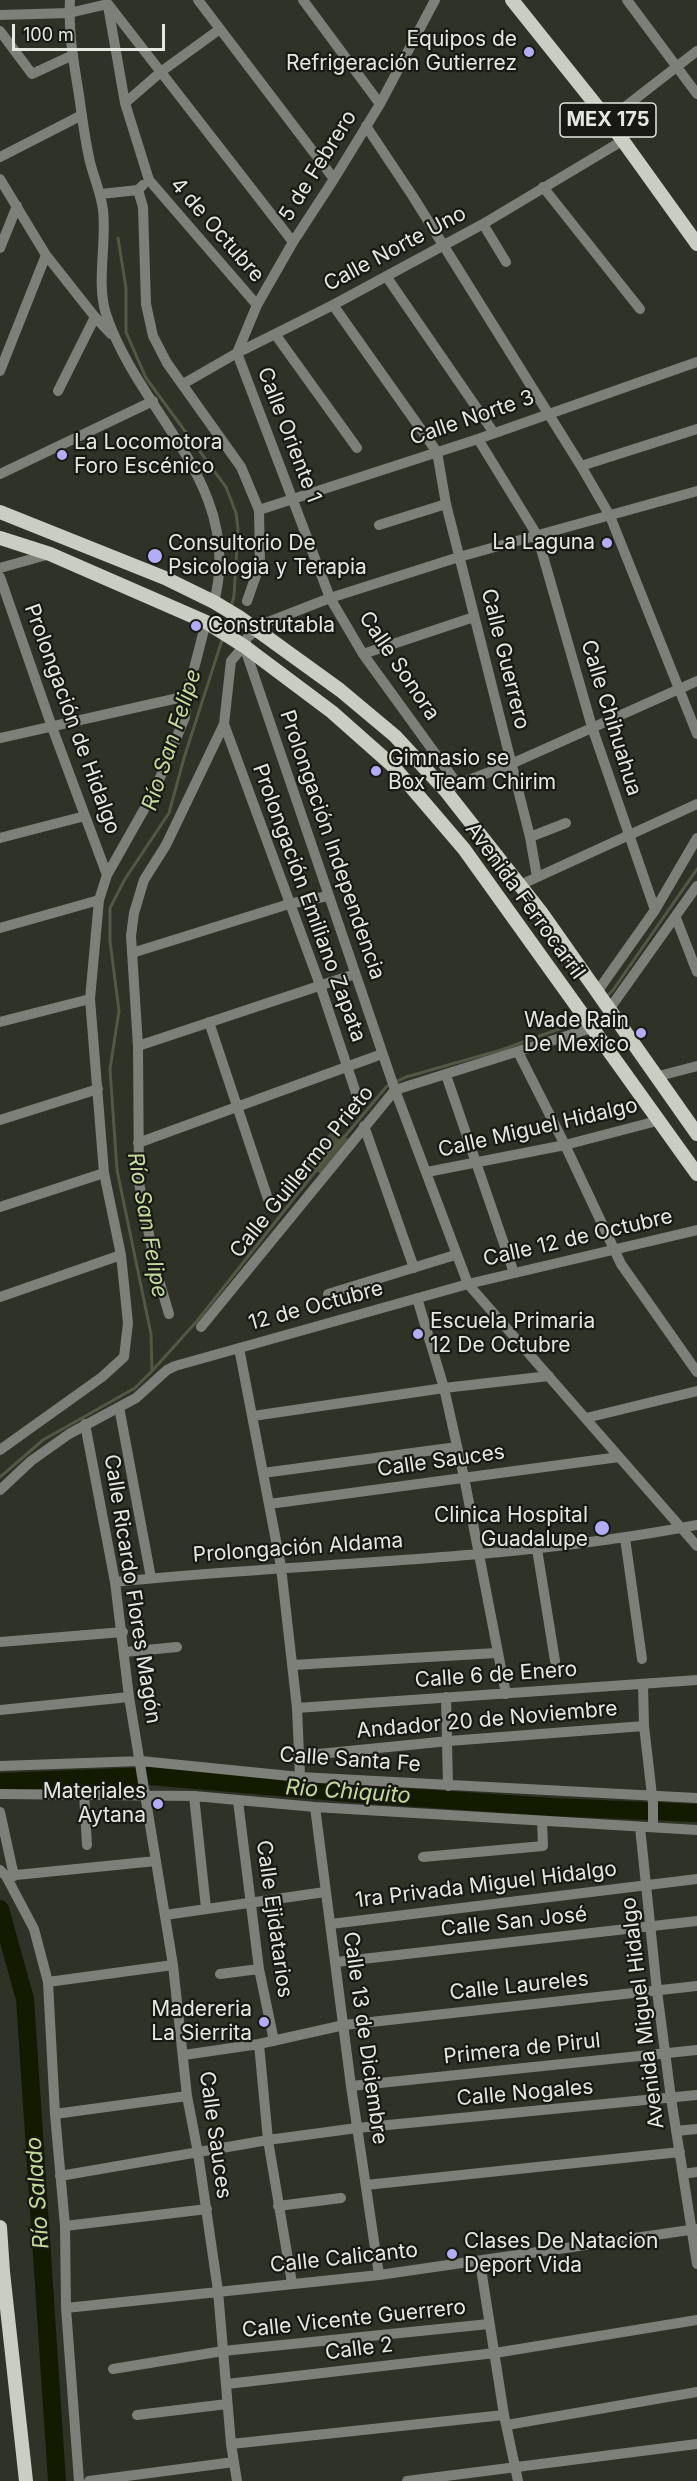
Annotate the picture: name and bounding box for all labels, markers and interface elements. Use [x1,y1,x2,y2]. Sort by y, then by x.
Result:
scale bar [15,12,168,50]
text: 100 m [23,24,74,45]
place label: Equipos de Refrigeración Gutierrez [286,27,517,77]
marker: Equipos de Refrigeración Gutierrez [522,45,536,59]
road number: MEX 175 [560,103,656,137]
street label: 5 de Febrero [274,106,362,226]
street label: 4 de Octubre [165,172,269,288]
street label: Calle Norte Uno [320,201,470,297]
street label: Calle Oriente 1 [252,364,326,506]
street label: Calle Norte 3 [406,385,538,451]
place label: La Locomotora Foro Escénico [74,430,223,480]
marker: La Locomotora Foro Escénico [55,448,69,462]
place label: La Laguna [492,530,595,556]
place label: Consultorio De Psicologia y Terapia [168,531,367,581]
marker: La Laguna [600,536,614,550]
marker: Consultorio De Psicologia y Terapia [146,547,164,565]
street label: Calle Guerrero [475,586,535,732]
street label: Prolongación de Hidalgo [19,600,125,838]
street label: Calle Sonora [353,607,445,725]
place label: Construtabla [208,613,335,639]
marker: Construtabla [189,619,203,633]
street label: Calle Chihuahua [575,637,647,799]
water label: Río San Felipe [137,666,207,814]
street label: Prolongación Independencia [274,707,390,983]
place label: Gimnasio se Box Team Chirim [388,746,556,796]
street label: Prolongación Emiliano Zapata [247,761,371,1045]
marker: Gimnasio se Box Team Chirim [369,764,383,778]
street label: Avenida Ferrocarril [460,818,590,984]
place label: Wade Rain De Mexico [524,1008,629,1058]
marker: Wade Rain De Mexico [634,1026,648,1040]
street label: Calle Guillermo Prieto [225,1081,379,1263]
street label: Calle Miguel Hidalgo [436,1093,640,1163]
water label: Río San Felipe [121,1150,173,1300]
street label: Calle 12 de Octubre [481,1204,675,1272]
street label: 12 de Octubre [246,1276,386,1336]
place label: Escuela Primaria 12 De Octubre [430,1309,595,1359]
marker: Escuela Primaria 12 De Octubre [411,1327,425,1341]
street label: Calle Sauces [376,1440,506,1482]
street label: Calle Ricardo Flores Magón [98,1452,166,1726]
place label: Clinica Hospital Guadalupe [434,1503,588,1553]
marker: Clinica Hospital Guadalupe [593,1519,611,1537]
street label: Prolongación Aldama [192,1528,404,1568]
street label: Calle 6 de Enero [414,1657,578,1693]
street label: Andador 20 de Noviembre [355,1696,619,1744]
street label: Calle Santa Fe [278,1742,422,1778]
water label: Rio Chiquito [285,1774,411,1810]
place label: Materiales Aytana [43,1779,146,1829]
marker: Materiales Aytana [151,1797,165,1811]
street label: Calle Ejidatarios [250,1839,298,1999]
street label: 1ra Privada Miguel Hidalgo [354,1856,618,1914]
street label: Avenida Miguel Hidalgo [616,1896,670,2130]
street label: Calle San José [440,1902,588,1942]
street label: Calle 13 de Diciembre [338,1930,392,2146]
street label: Calle Laureles [448,1966,590,2006]
place label: Madereria La Sierrita [151,1997,252,2047]
marker: Madereria La Sierrita [257,2015,271,2029]
street label: Primera de Pirul [442,2028,602,2070]
street label: Calle Sauces [194,2070,236,2200]
street label: Calle Nogales [456,2074,594,2112]
water label: Río Salado [21,2136,55,2250]
place label: Clases De Natacion Deport Vida [464,2229,658,2279]
street label: Calle Calicanto [269,2238,419,2278]
marker: Clases De Natacion Deport Vida [445,2247,459,2261]
street label: Calle Vicente Guerrero [241,2295,467,2343]
street label: Calle 2 [324,2332,394,2366]

